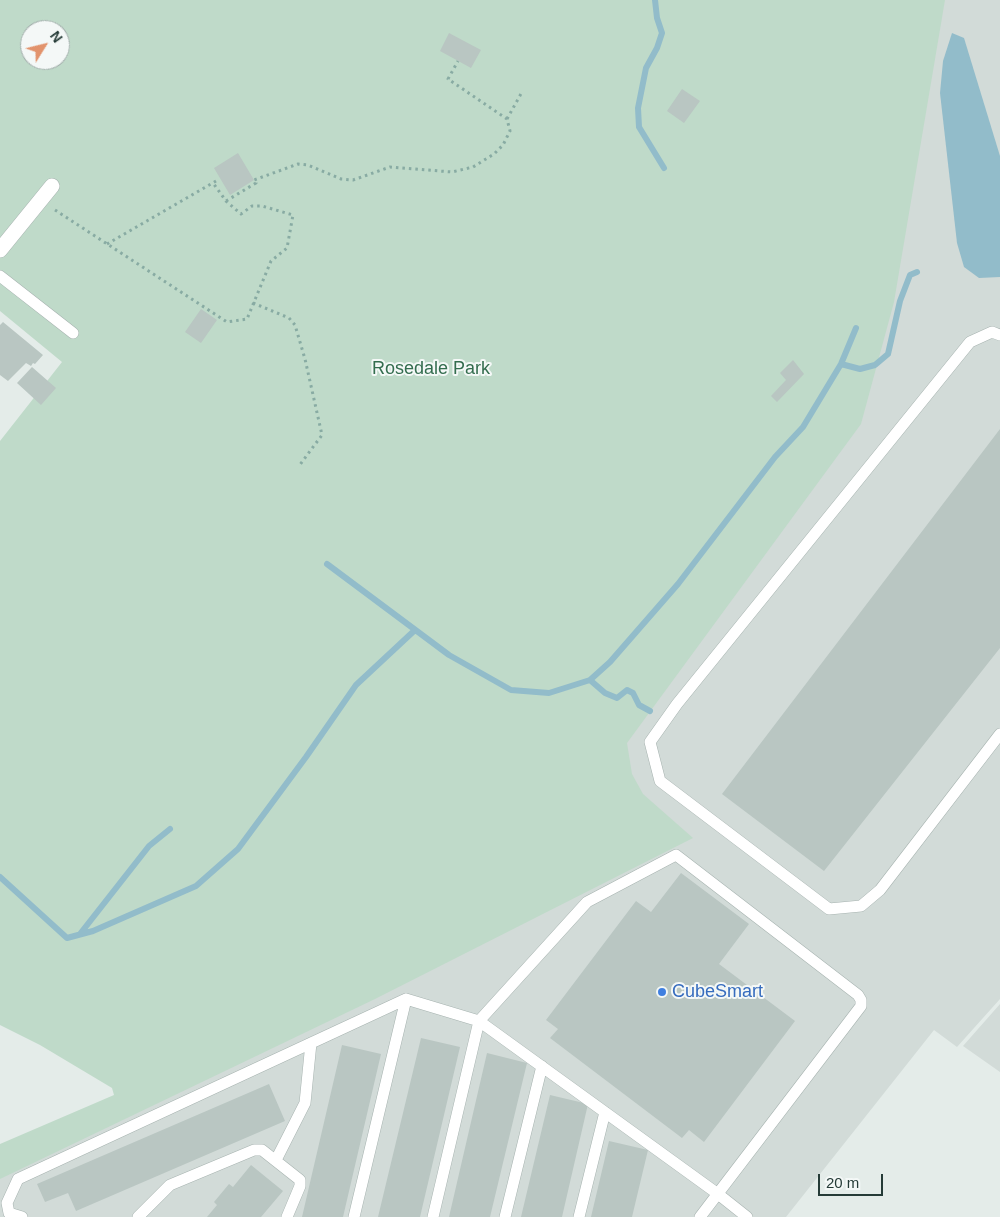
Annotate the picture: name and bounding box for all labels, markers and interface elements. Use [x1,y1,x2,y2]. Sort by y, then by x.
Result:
north arrow [20,20,70,70]
text: N [47,28,66,46]
park label: Rosedale Park [372,358,490,380]
place label: CubeSmart [672,981,763,1003]
marker: CubeSmart [656,986,668,998]
scale bar [820,1164,885,1196]
text: 20 m [826,1174,859,1191]

